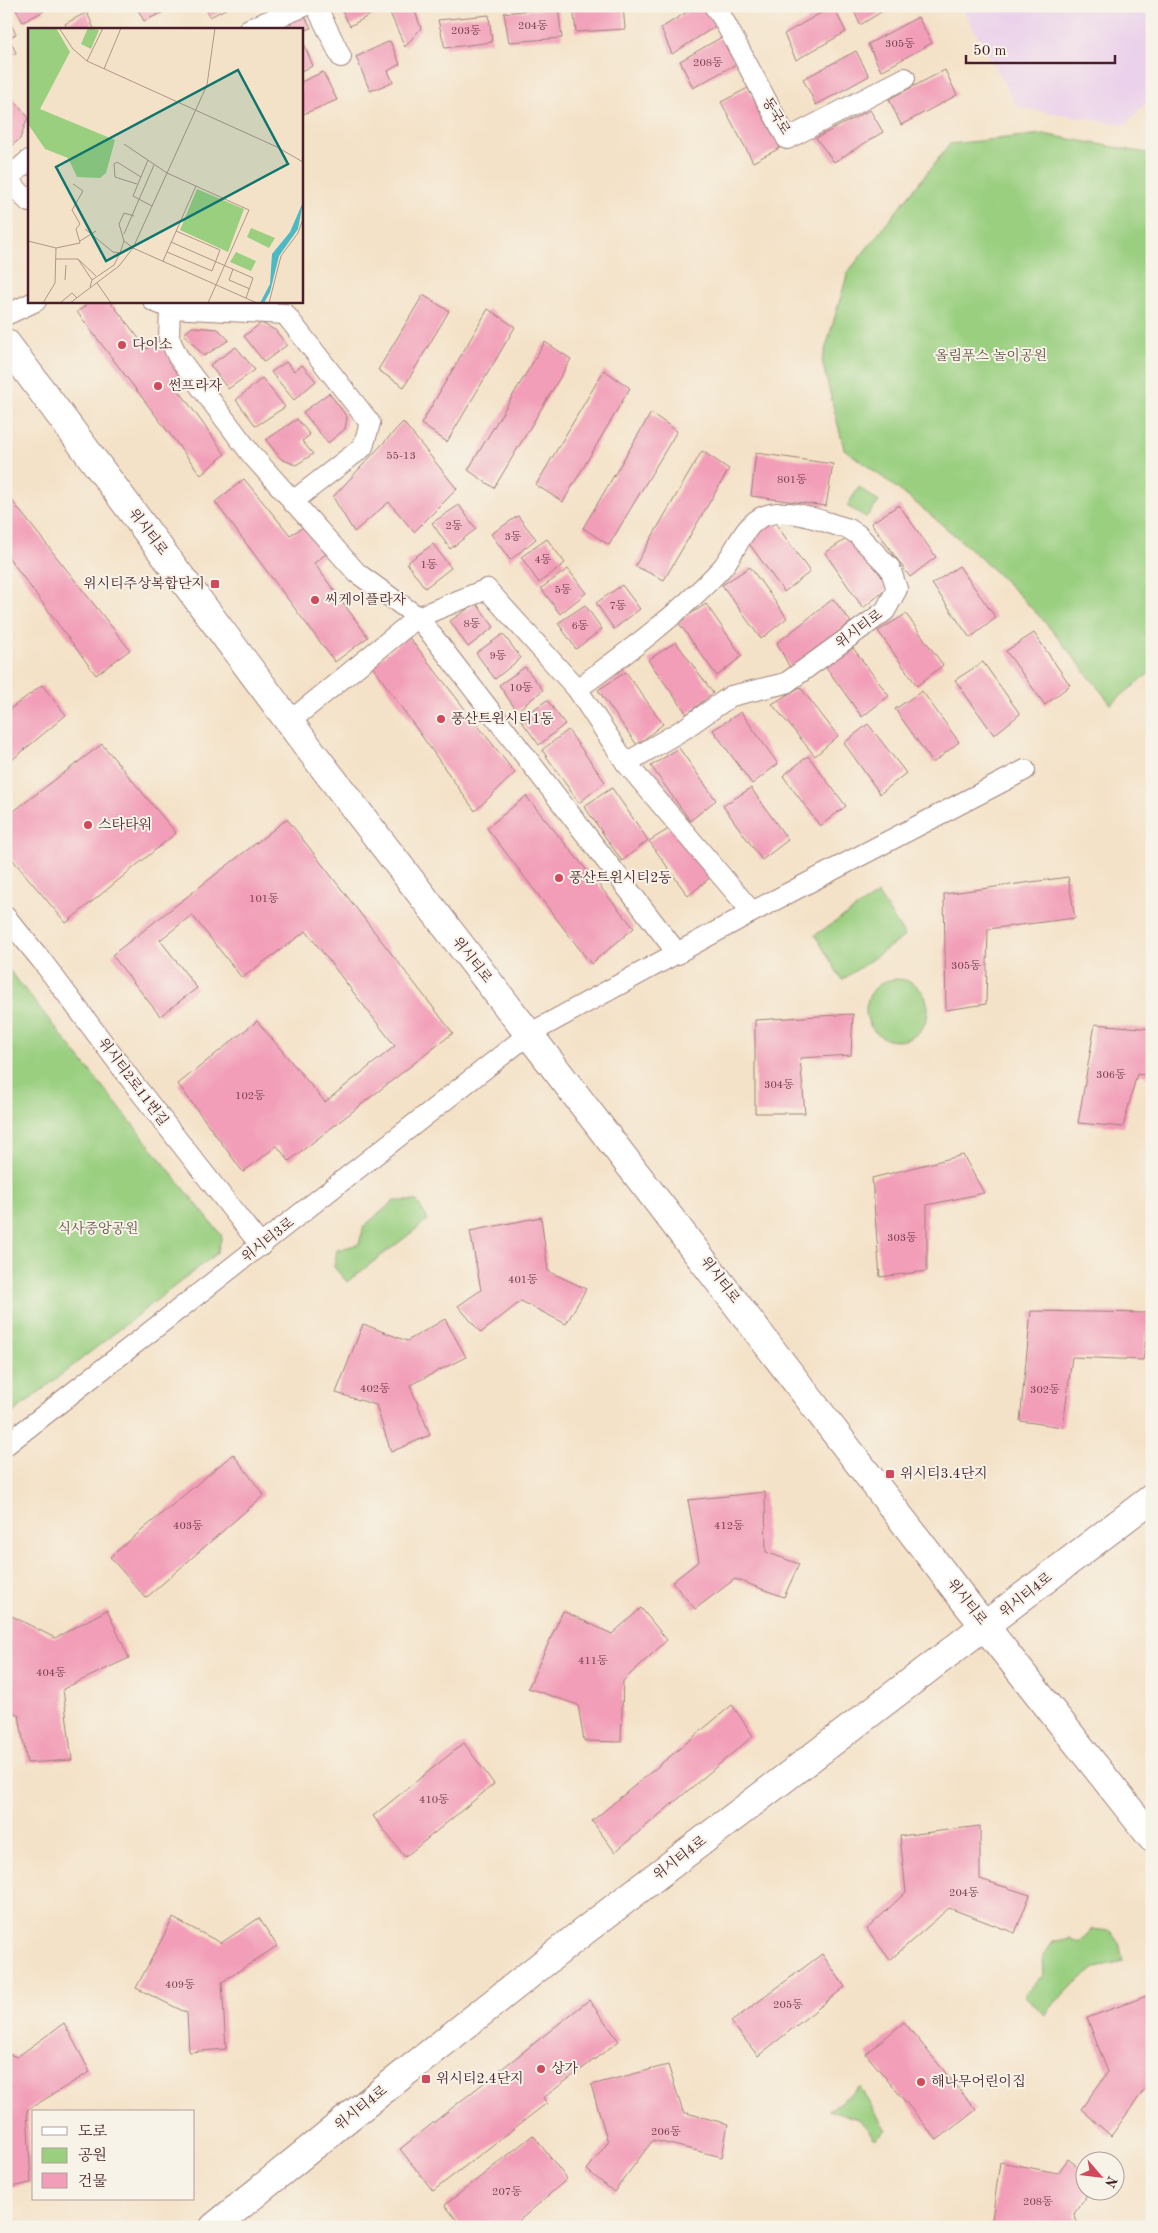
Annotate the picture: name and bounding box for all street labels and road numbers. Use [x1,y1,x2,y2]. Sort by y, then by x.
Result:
street label: 동국로 [760,94,794,137]
street label: 위시티로 [126,506,171,558]
street label: 위시티로 [832,606,885,651]
street label: 위시티로 [450,934,495,986]
street label: 위시티2로11번길 [96,1035,171,1128]
street label: 위시티3로 [239,1214,297,1265]
street label: 위시티로 [698,1254,743,1306]
street label: 위시티4로 [997,1569,1055,1620]
street label: 위시티로 [945,1576,990,1628]
street label: 위시티4로 [650,1833,709,1882]
street label: 위시티4로 [332,2082,390,2133]

